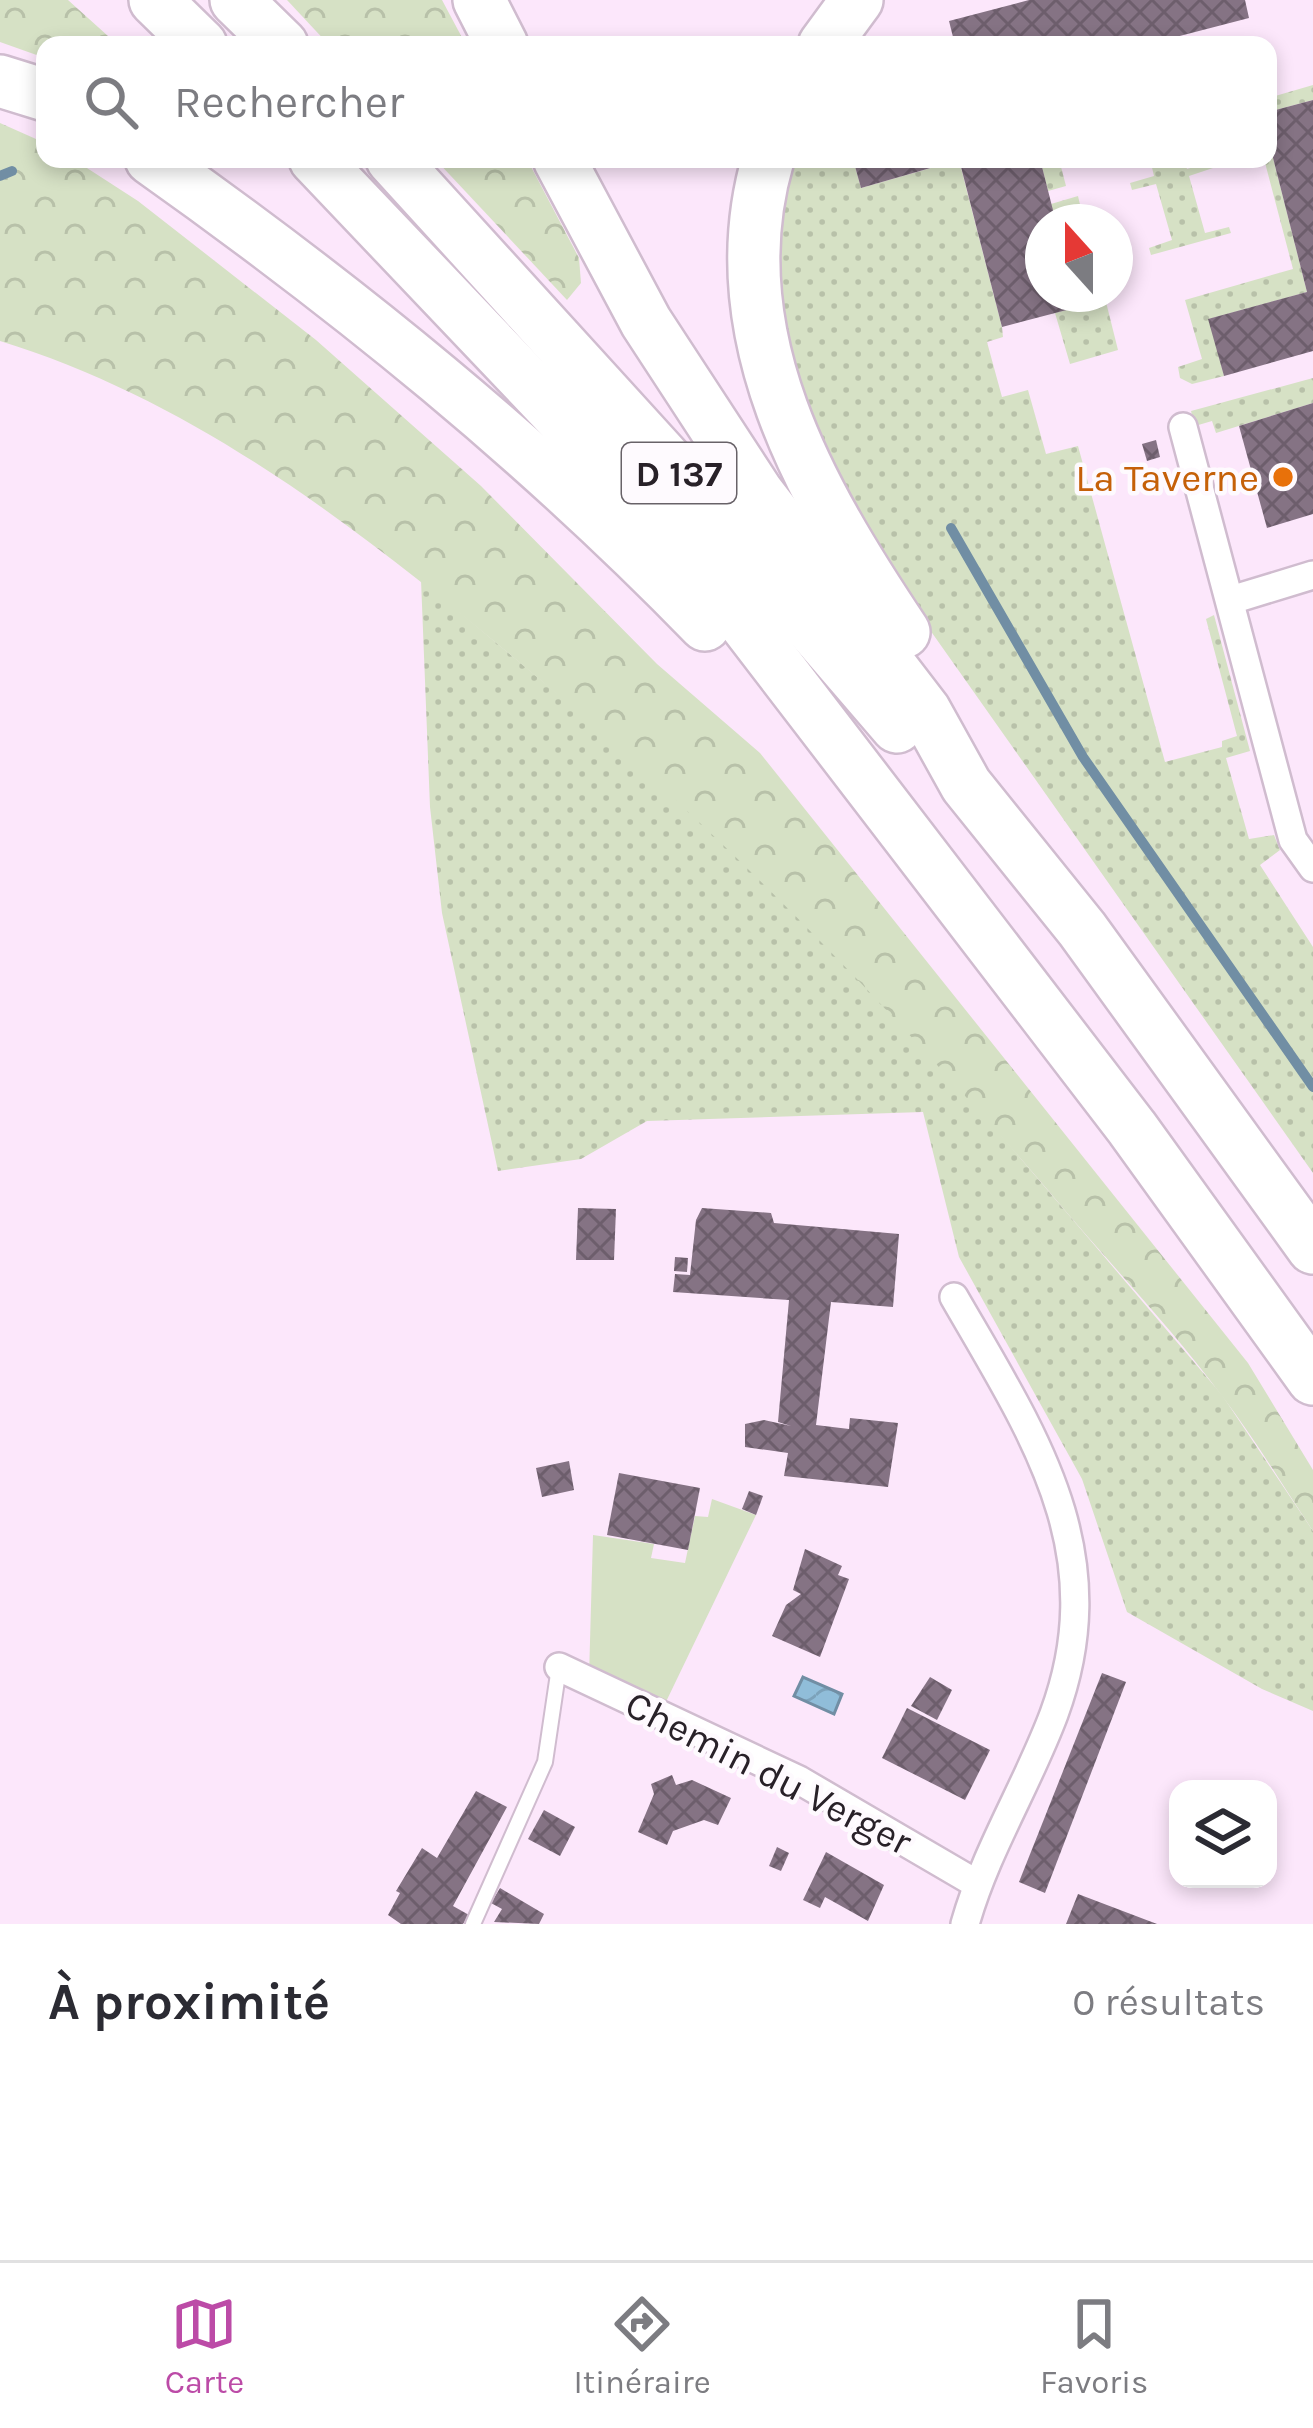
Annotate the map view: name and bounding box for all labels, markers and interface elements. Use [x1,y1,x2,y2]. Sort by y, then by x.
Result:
search box [36,36,1277,168]
icon: search [78,69,144,135]
text: Rechercher [174,76,404,128]
north arrow [1025,204,1133,312]
road number: D 137 [622,443,736,503]
place label: La Taverne [1075,455,1259,501]
marker: La Taverne [1270,464,1296,490]
street label: Chemin du Verger [618,1681,920,1865]
map controls [1169,1780,1277,1888]
button: layers [1169,1780,1277,1888]
text: À proximité [48,1972,330,2032]
text: 0 résultats [1072,1979,1265,2025]
tab: Carte [165,2291,244,2401]
tab: Itinéraire [574,2291,711,2401]
tab: Favoris [1040,2291,1148,2401]

